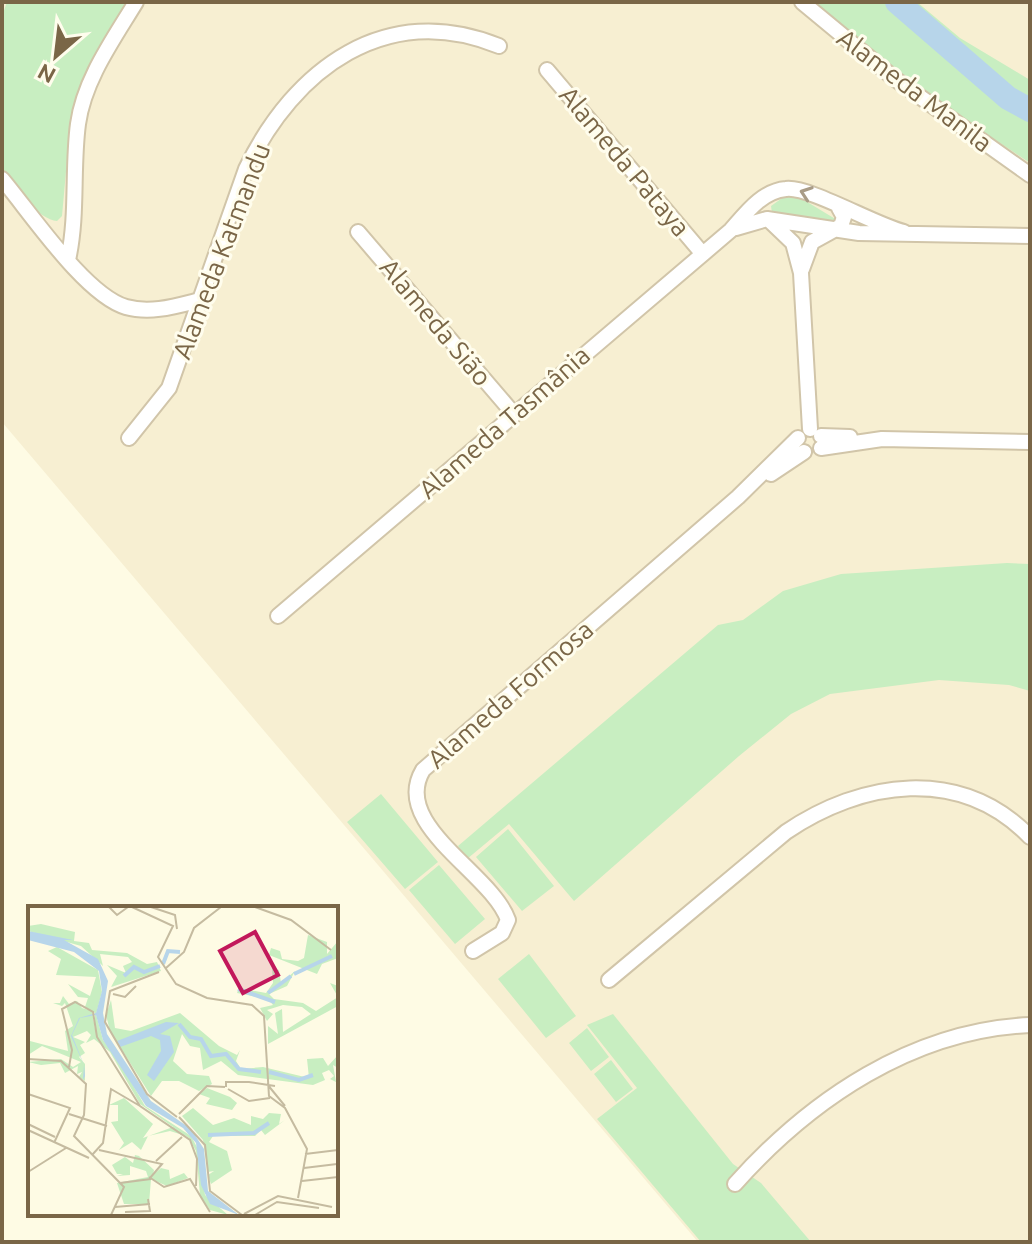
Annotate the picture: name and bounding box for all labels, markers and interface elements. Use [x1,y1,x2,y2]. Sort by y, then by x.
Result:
north arrow [16,16,96,96]
street label: Alameda Manila [832,23,998,157]
text: N [33,59,59,89]
street label: Alameda Pataya [554,80,696,242]
street label: Alameda Katmandu [167,139,275,363]
one-way arrow [800,187,814,203]
street label: Alameda Sião [374,253,498,391]
street label: Alameda Tasmânia [413,340,595,504]
street label: Alameda Formosa [421,614,599,774]
inset map [28,906,338,1216]

